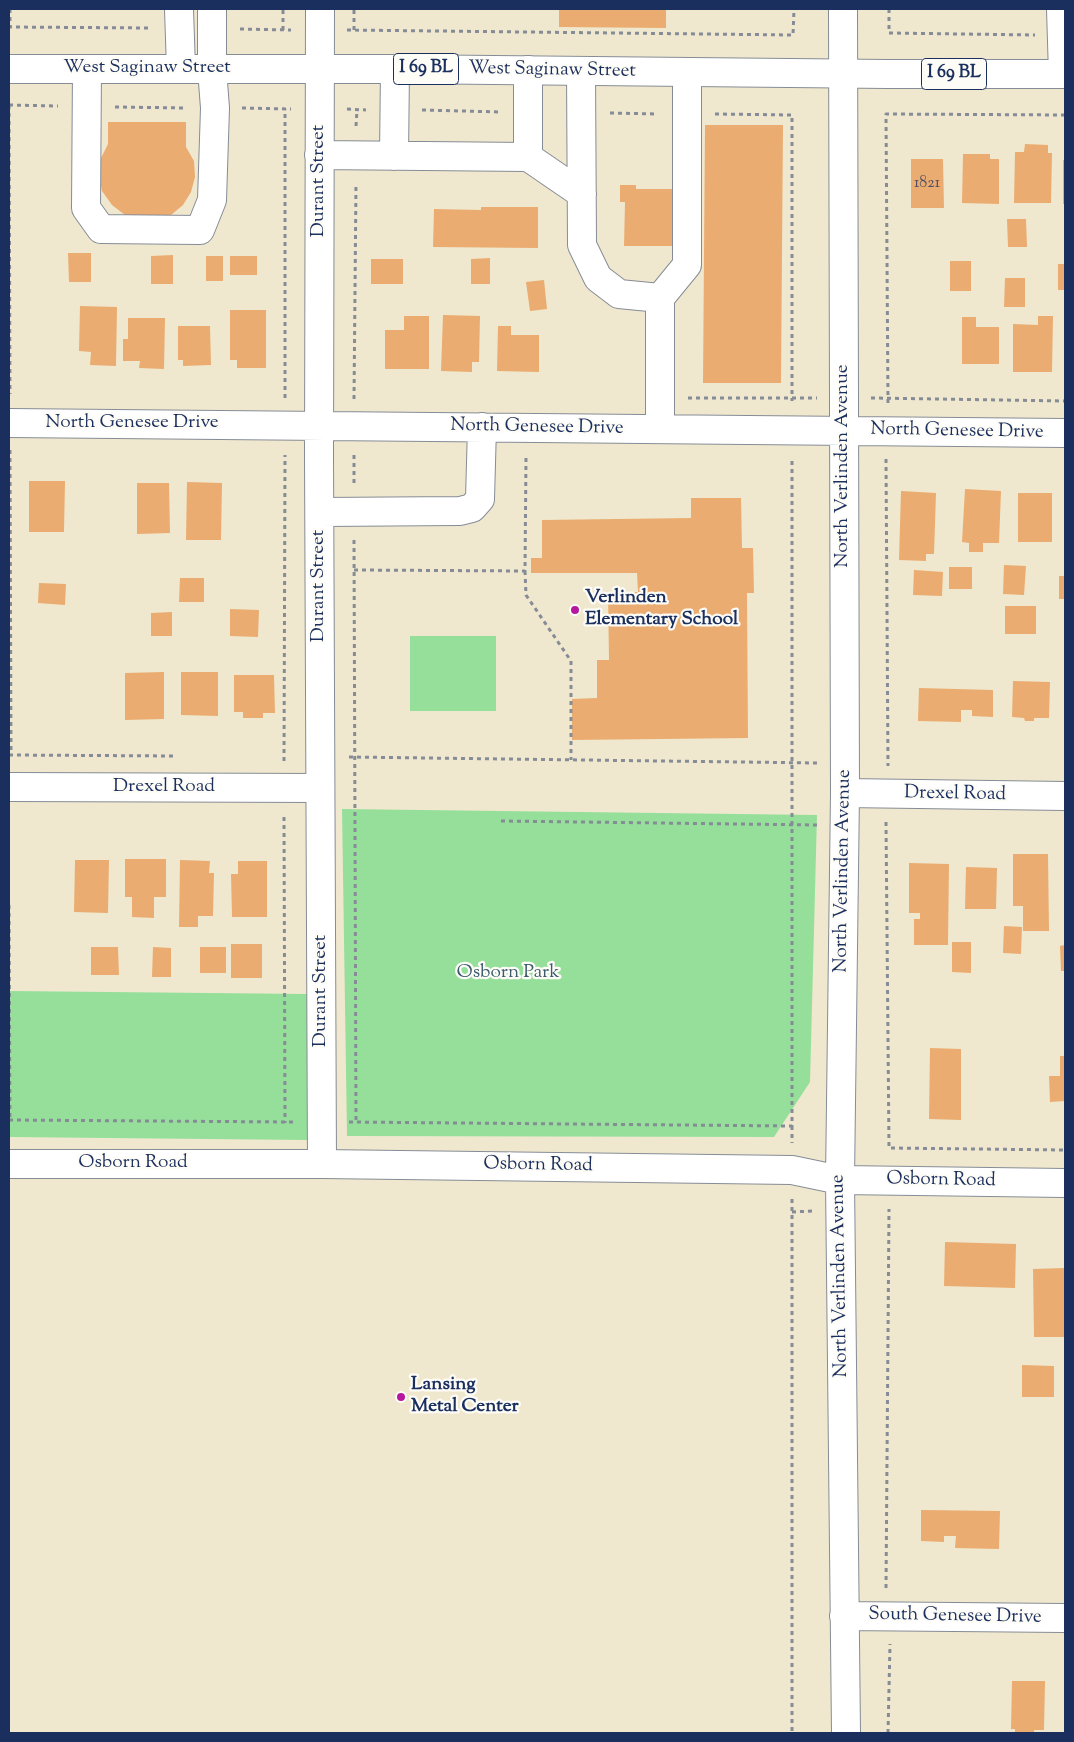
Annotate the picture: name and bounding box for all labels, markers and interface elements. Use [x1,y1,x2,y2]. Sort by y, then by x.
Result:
road number: I 69 BL [394,54,458,85]
street label: West Saginaw Street [63,58,231,80]
street label: West Saginaw Street [468,58,636,84]
road number: I 69 BL [922,59,986,90]
street label: Durant Street [309,125,331,237]
house number: 1821 [914,174,940,194]
street label: North Verlinden Avenue [833,364,855,568]
street label: North Genesee Drive [45,413,219,435]
street label: North Genesee Drive [450,415,624,441]
street label: North Genesee Drive [870,419,1044,445]
street label: Durant Street [309,530,331,642]
place label: Verlinden Elementary School [585,588,738,632]
marker: Verlinden Elementary School [569,604,581,616]
street label: North Verlinden Avenue [831,769,857,973]
street label: Drexel Road [113,777,215,799]
street label: Drexel Road [904,783,1006,807]
street label: Durant Street [311,935,333,1047]
park label: Osborn Park [457,963,559,985]
street label: Osborn Road [78,1153,188,1175]
street label: Osborn Road [483,1154,593,1178]
street label: Osborn Road [886,1169,996,1193]
street label: North Verlinden Avenue [828,1174,854,1378]
place label: Lansing Metal Center [411,1375,519,1419]
marker: Lansing Metal Center [395,1391,407,1403]
street label: South Genesee Drive [868,1604,1042,1630]

